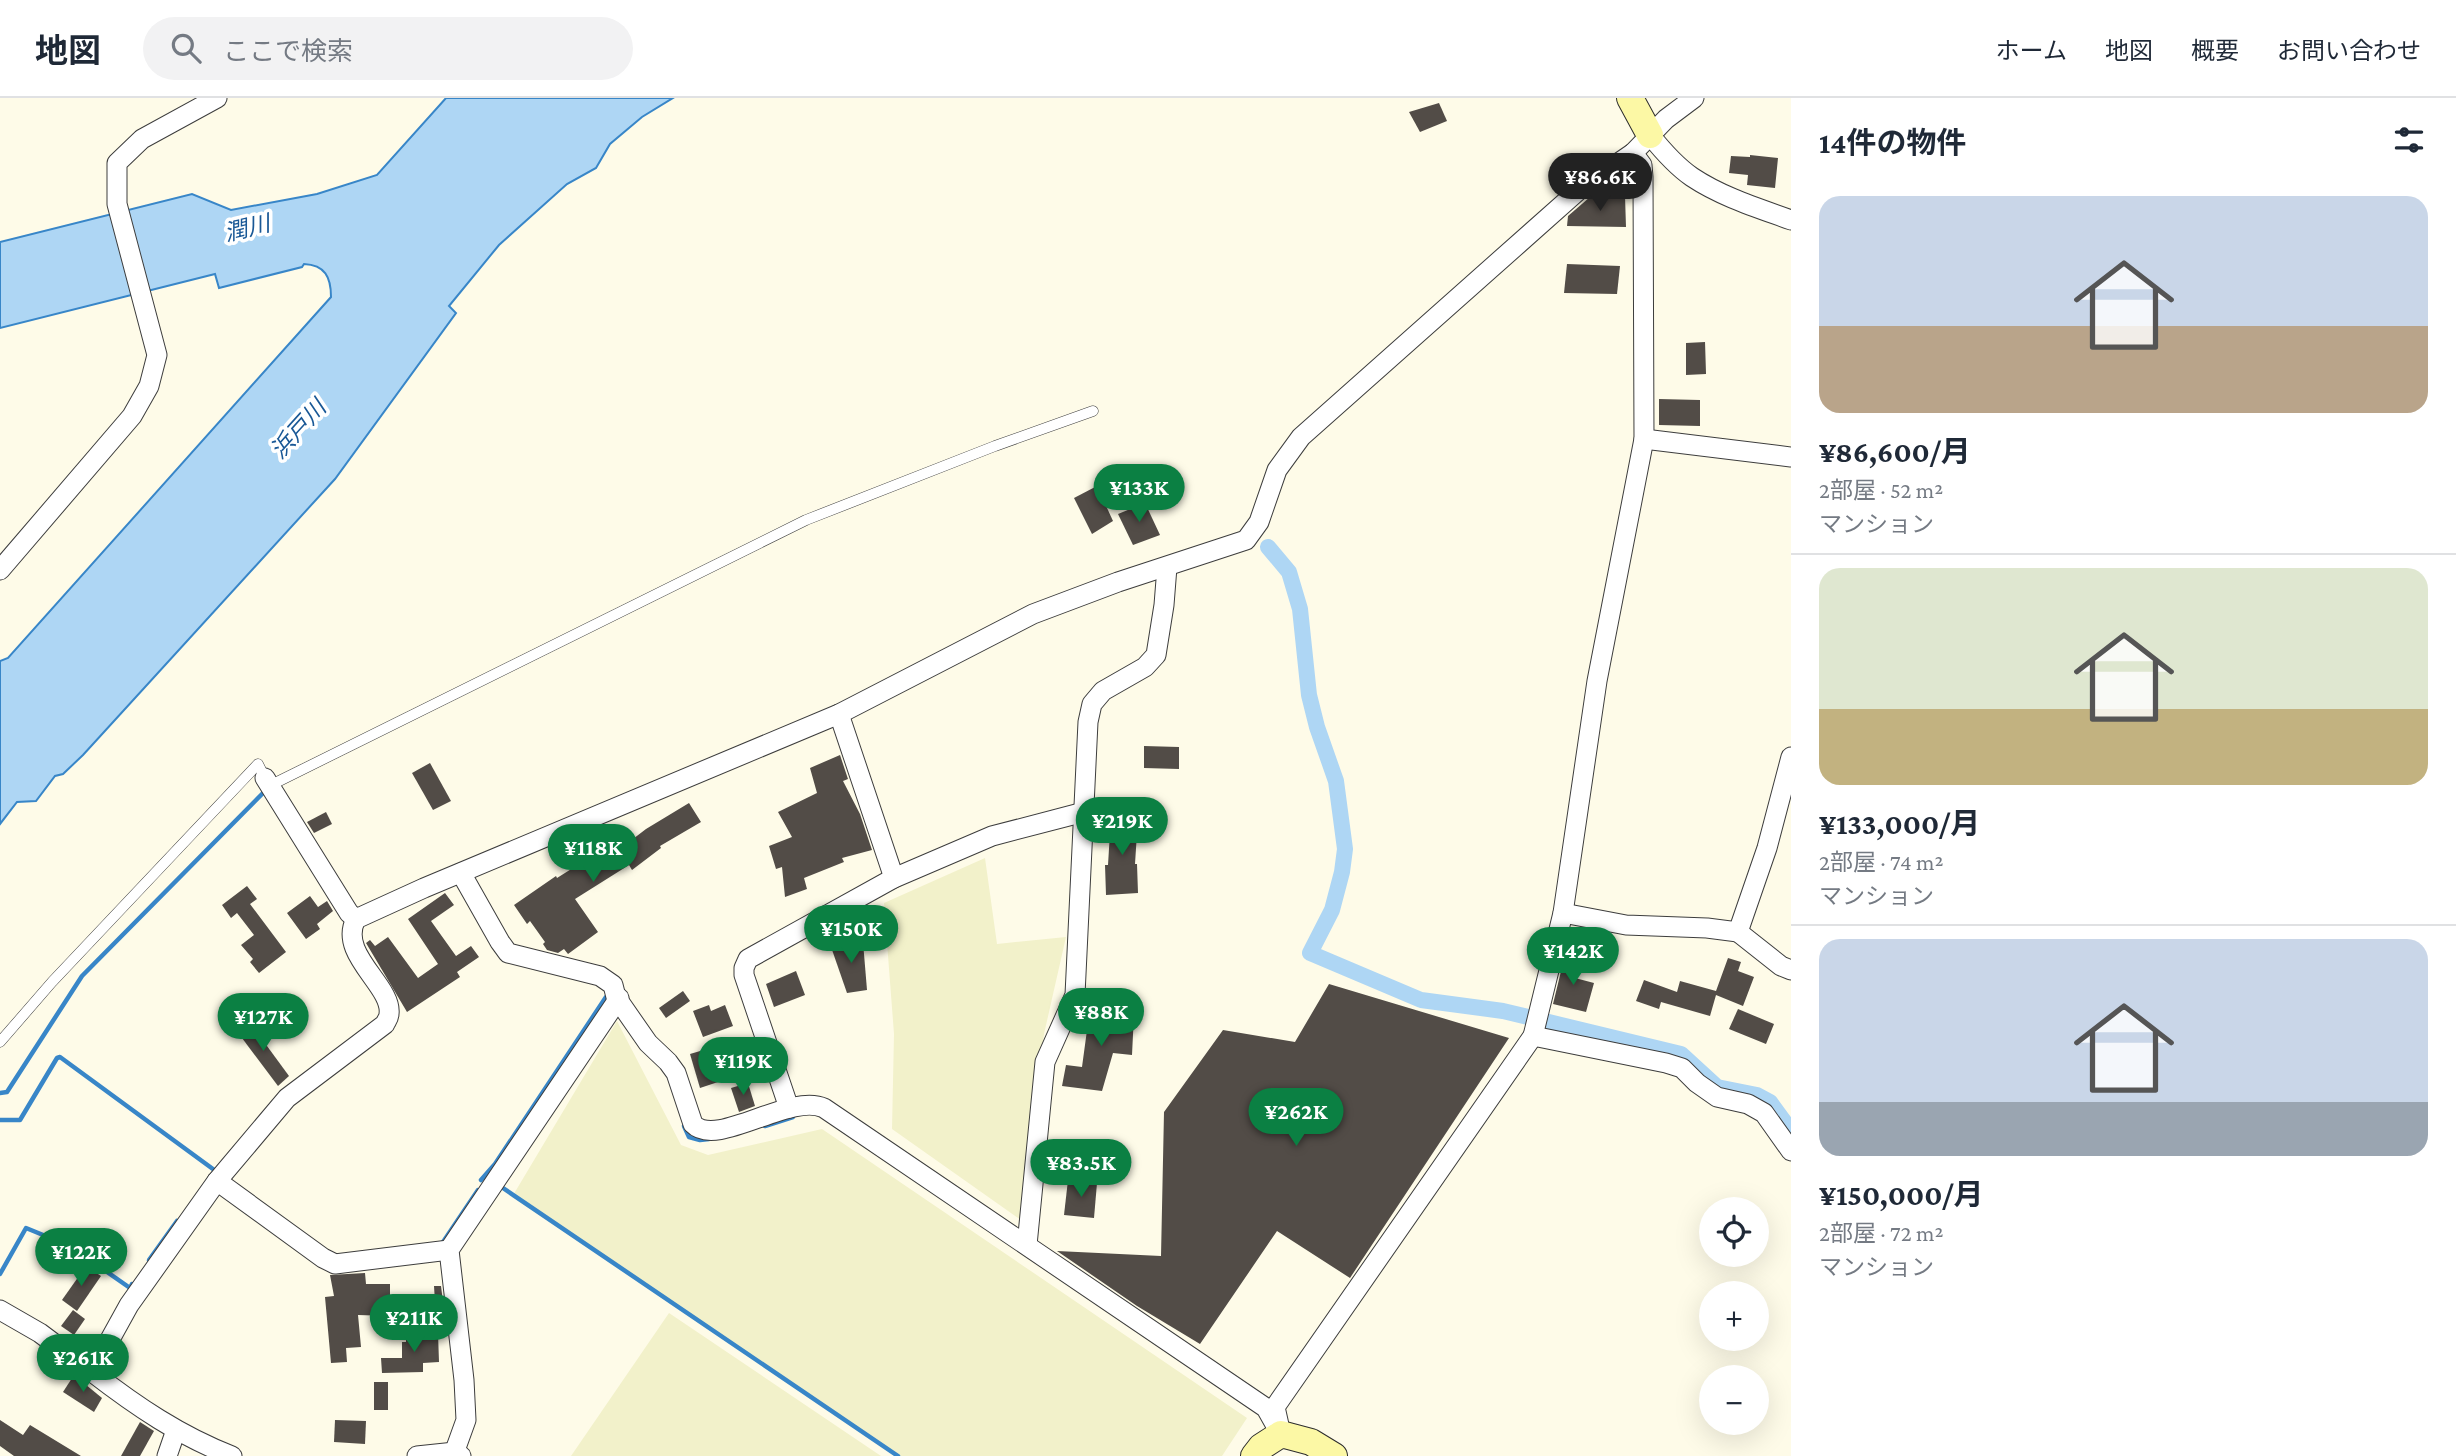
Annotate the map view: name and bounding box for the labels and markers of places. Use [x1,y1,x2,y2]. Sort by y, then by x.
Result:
pin: ¥86.6K [1543,153,1657,213]
pin: ¥133K [1090,464,1188,524]
pin: ¥219K [1073,798,1171,857]
pin: ¥118K [544,824,642,884]
pin: ¥150K [802,906,900,965]
pin: ¥142K [1524,928,1622,987]
pin: ¥88K [1060,988,1142,1048]
pin: ¥127K [214,993,312,1053]
pin: ¥119K [694,1038,792,1097]
pin: ¥262K [1247,1088,1345,1148]
pin: ¥83.5K [1024,1140,1138,1199]
pin: ¥122K [32,1228,130,1288]
pin: ¥211K [365,1294,463,1354]
pin: ¥261K [34,1334,132,1394]

